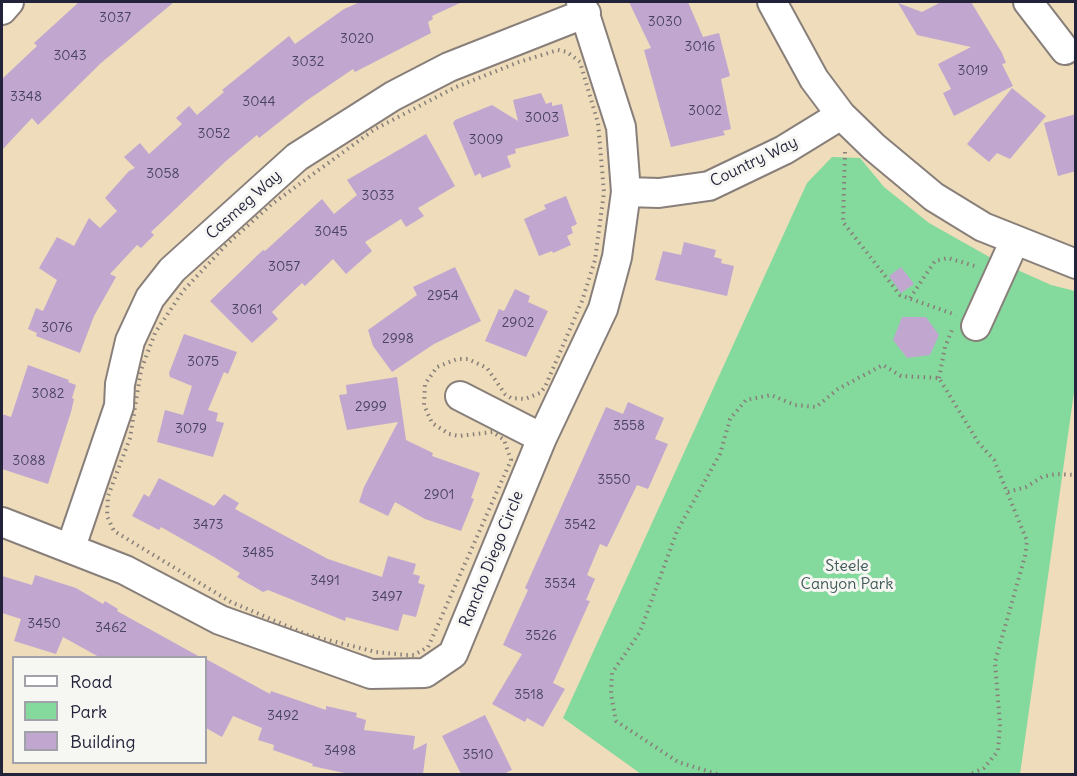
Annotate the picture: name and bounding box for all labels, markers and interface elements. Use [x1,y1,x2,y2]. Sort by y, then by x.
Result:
house number: 3037 [99,10,131,26]
house number: 3030 [648,14,682,30]
house number: 3020 [340,31,374,47]
house number: 3016 [685,39,715,55]
house number: 3043 [53,48,87,64]
house number: 3032 [292,54,324,70]
house number: 3019 [958,63,988,79]
house number: 3348 [10,89,42,105]
house number: 3044 [242,94,276,110]
house number: 3002 [688,103,722,119]
house number: 3003 [525,110,559,126]
house number: 3052 [198,126,230,142]
house number: 3009 [469,132,503,148]
street label: Country Way [707,133,801,191]
house number: 3058 [146,166,180,182]
street label: Casmeg Way [203,166,285,244]
house number: 3033 [361,188,395,204]
house number: 3045 [314,224,348,240]
house number: 3057 [268,259,300,275]
house number: 2954 [427,288,459,304]
house number: 3061 [232,302,262,318]
house number: 2902 [502,315,534,331]
house number: 3076 [41,320,73,336]
house number: 2998 [382,331,414,347]
house number: 3075 [187,354,219,370]
house number: 3082 [32,386,64,402]
house number: 2999 [355,399,387,415]
house number: 3558 [613,418,645,434]
house number: 3079 [175,421,207,437]
house number: 3088 [12,453,46,469]
house number: 3550 [597,472,631,488]
house number: 2901 [424,487,454,503]
street label: Rancho Diego Circle [456,488,528,630]
house number: 3473 [193,517,223,533]
house number: 3542 [564,517,596,533]
house number: 3485 [242,545,274,561]
park label: Steele Canyon Park [801,556,893,594]
house number: 3491 [310,573,340,589]
house number: 3534 [544,576,576,592]
house number: 3497 [372,589,402,605]
house number: 3450 [27,616,61,632]
house number: 3462 [95,620,127,636]
house number: 3526 [525,628,557,644]
legend [12,656,207,764]
text: Road [70,670,112,693]
house number: 3518 [514,687,544,703]
text: Park [70,700,107,723]
house number: 3492 [267,708,299,724]
text: Building [70,730,135,753]
house number: 3498 [324,743,356,759]
house number: 3510 [463,747,493,763]

